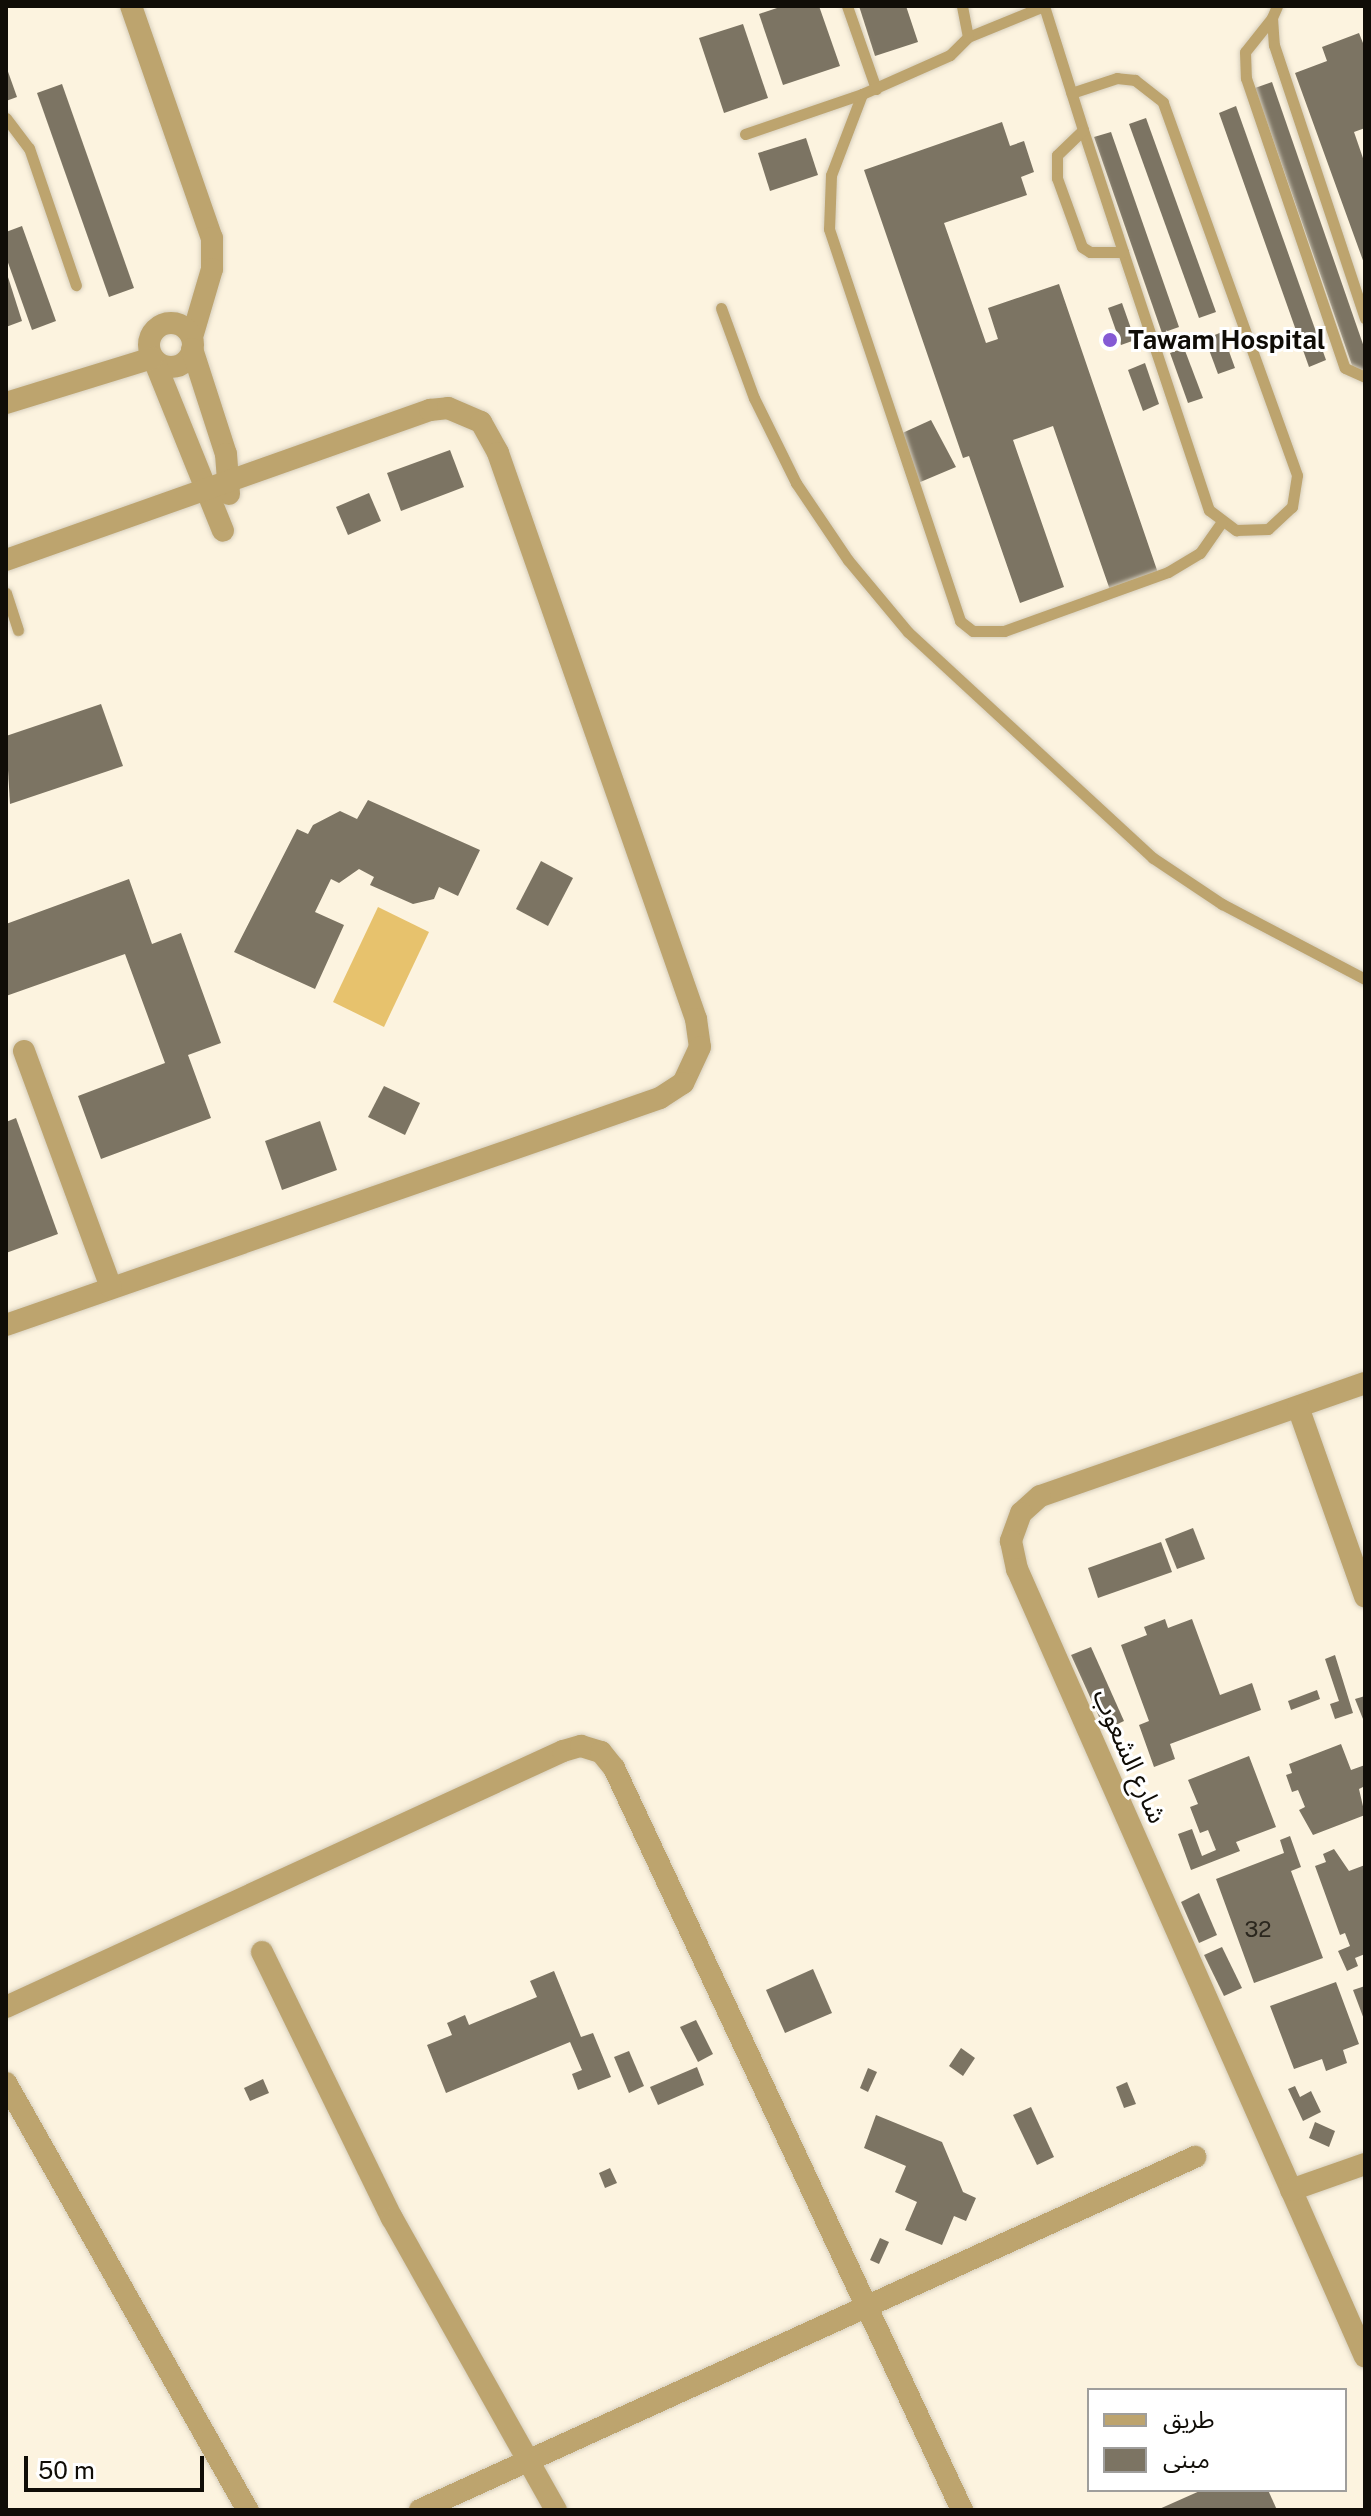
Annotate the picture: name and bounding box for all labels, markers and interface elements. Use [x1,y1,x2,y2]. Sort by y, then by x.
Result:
place label: Tawam Hospital [1128,324,1326,356]
marker: Tawam Hospital [1099,329,1121,351]
street label: شارع الشعوب [1087,1684,1173,1828]
house number: 32 [1245,1917,1271,1943]
legend [1087,2388,1347,2492]
text: طريق [1163,2405,1215,2433]
scale bar [28,2440,208,2490]
text: مبنى [1163,2445,1210,2473]
text: 50 m [38,2456,95,2484]

